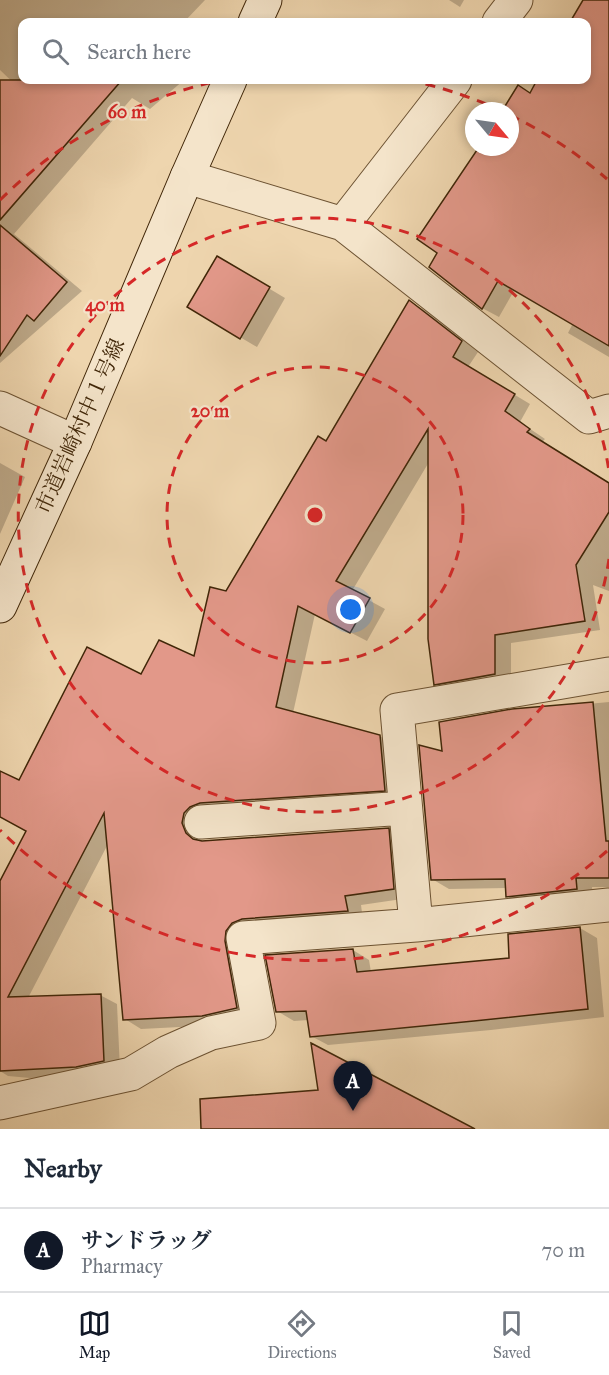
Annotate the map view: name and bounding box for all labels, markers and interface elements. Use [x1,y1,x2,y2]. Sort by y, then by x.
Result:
search box [18,18,591,84]
icon: search [39,35,72,68]
text: Search here [87,38,191,65]
text: 60 m [108,101,147,123]
north arrow [465,102,519,156]
text: 40 m [85,294,126,317]
street label: 市道岩崎村中１号線 [30,334,130,518]
text: 20 m [191,400,230,422]
centre of rings [305,505,325,525]
your location [336,595,365,624]
pin: A [334,1062,372,1111]
text: Nearby [24,1152,102,1184]
text: サンドラッグ [81,1227,211,1254]
text: A [37,1238,50,1262]
text: 70 m [542,1238,585,1262]
text: Pharmacy [81,1254,163,1278]
tab: Map [78,1307,111,1362]
tab: Directions [267,1307,336,1362]
tab: Saved [493,1307,531,1362]

